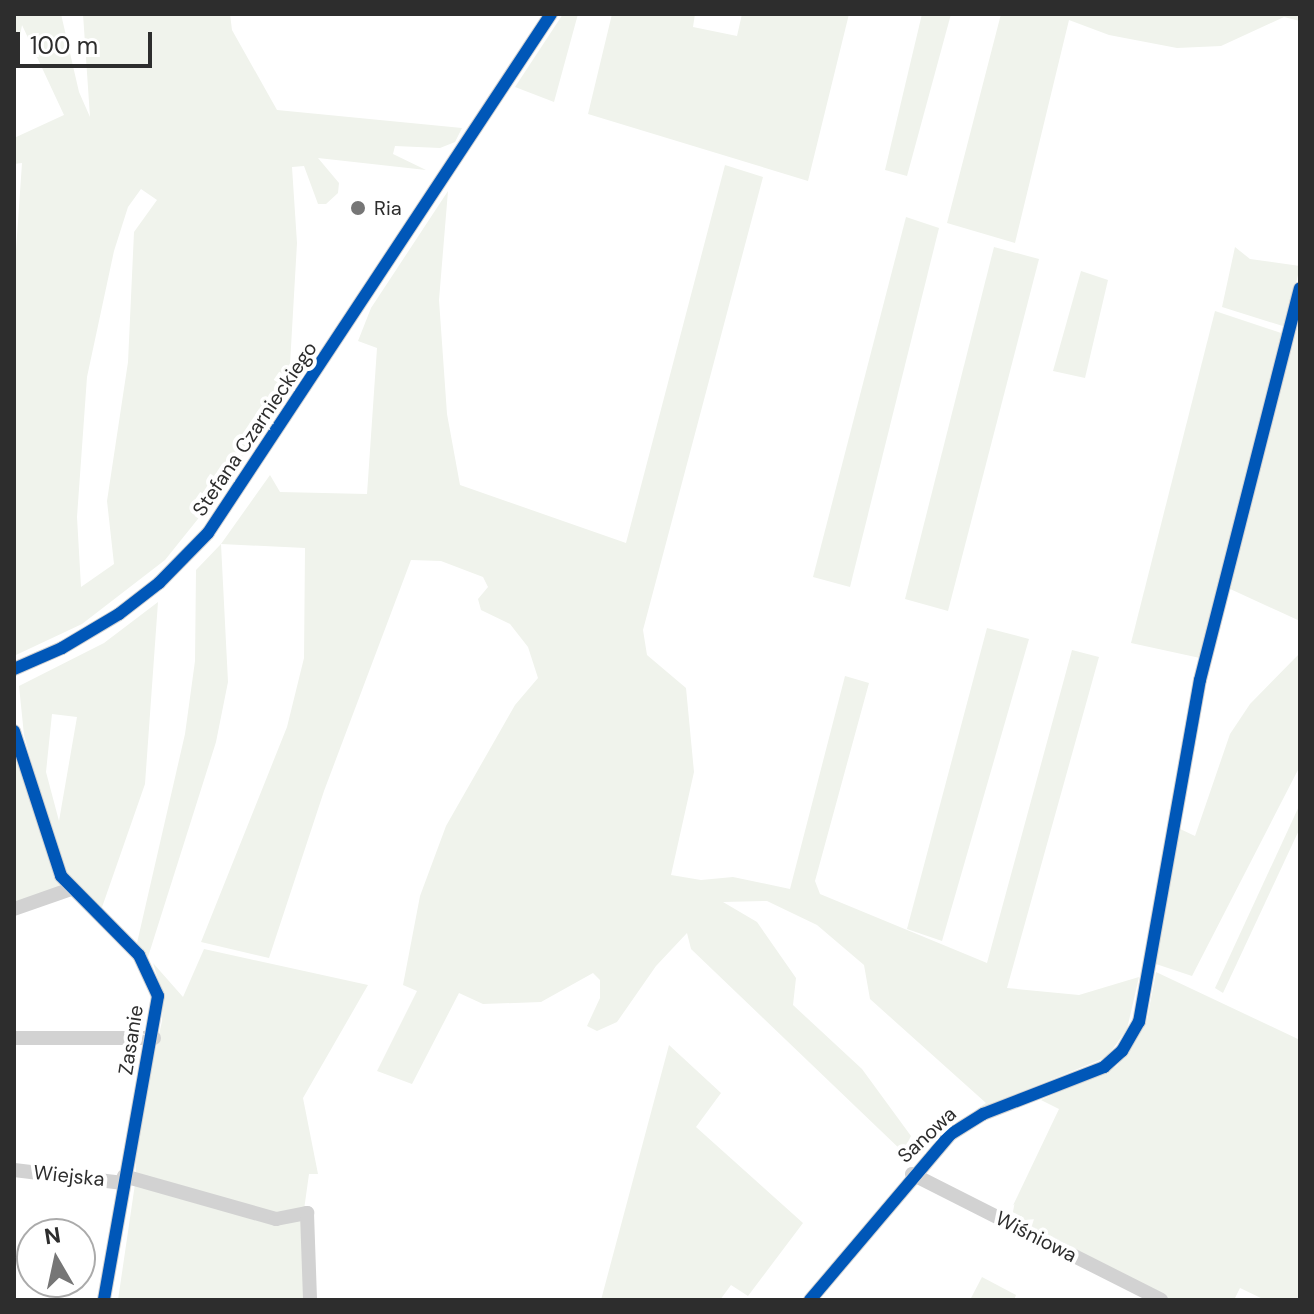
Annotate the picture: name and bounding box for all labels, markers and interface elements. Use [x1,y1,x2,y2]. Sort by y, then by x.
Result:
scale bar [20,16,156,66]
text: 100 m [30,30,98,61]
place label: Ria [374,196,402,220]
marker: Ria [349,199,367,217]
street label: Stefana Czarnieckiego [188,337,322,521]
street label: Zasanie [114,1003,148,1077]
street label: Sanowa [893,1102,961,1168]
street label: Wiejska [32,1160,106,1192]
street label: Wiśniowa [991,1206,1081,1268]
north arrow [16,1218,96,1298]
text: N [42,1220,63,1251]

